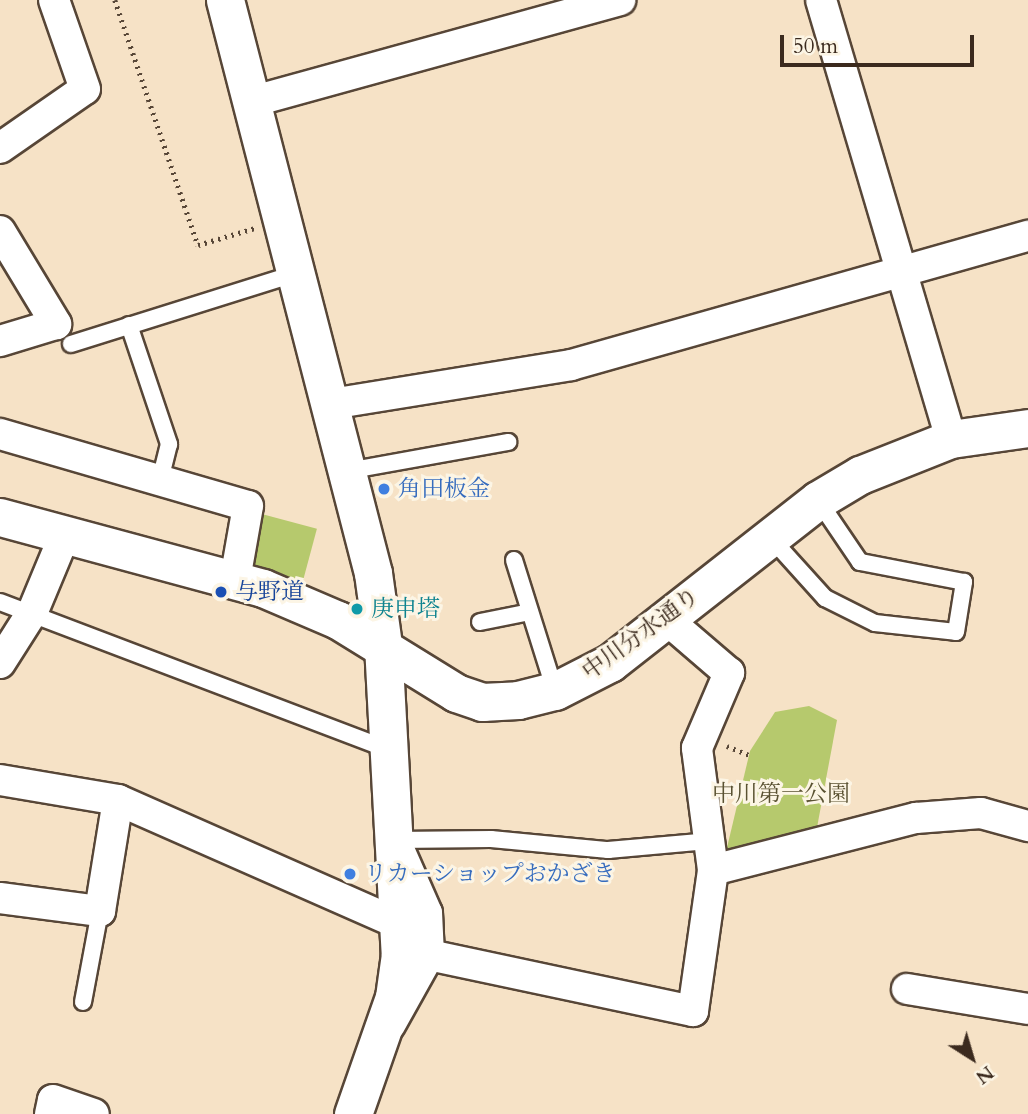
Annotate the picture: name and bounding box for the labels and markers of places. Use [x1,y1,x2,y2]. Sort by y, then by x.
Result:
place label: 角田板金 [398,475,490,503]
marker: 角田板金 [376,481,392,497]
place label: 与野道 [235,578,304,606]
marker: 与野道 [213,584,229,600]
place label: 庚申塔 [371,595,440,623]
marker: 庚申塔 [349,601,365,617]
place label: リカーショップおかざき [364,860,617,888]
marker: リカーショップおかざき [342,866,358,882]

